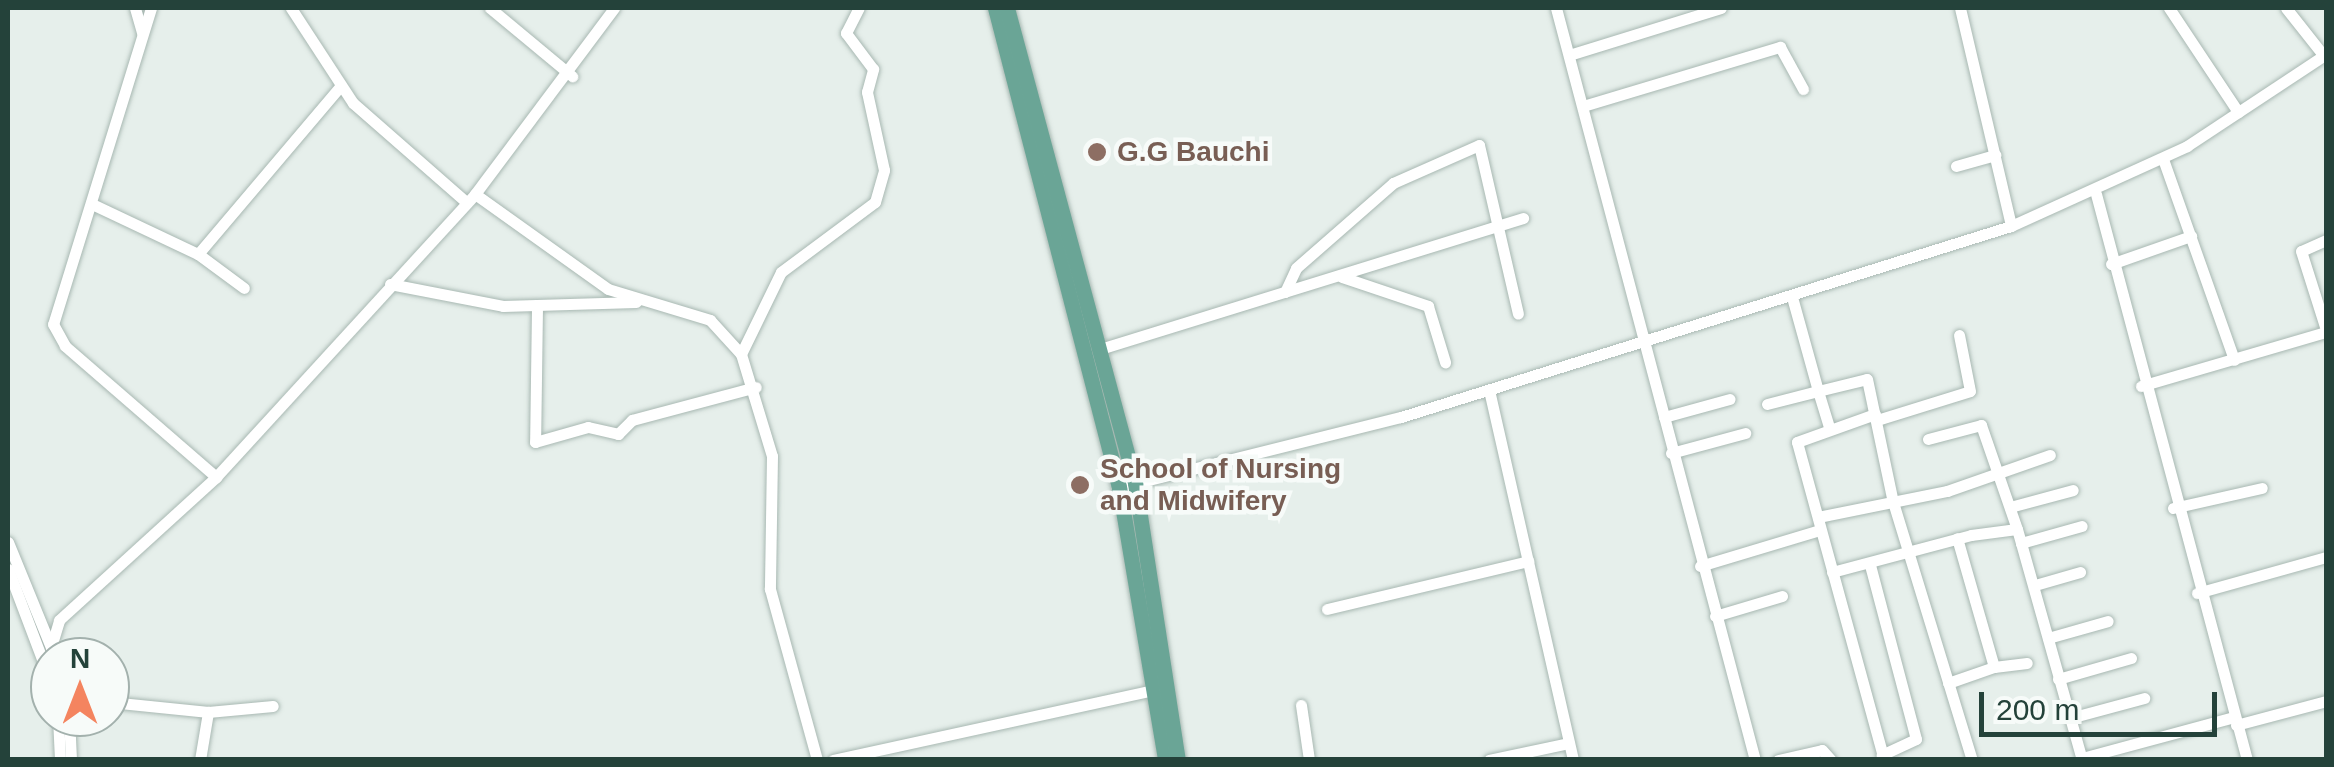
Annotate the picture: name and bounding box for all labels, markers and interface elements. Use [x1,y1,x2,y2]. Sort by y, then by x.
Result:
place label: G.G Bauchi [1117,135,1269,169]
marker: G.G Bauchi [1086,141,1108,163]
place label: School of Nursing and Midwifery [1100,452,1341,518]
marker: School of Nursing and Midwifery [1069,474,1091,496]
north arrow [30,637,130,737]
text: N [70,643,90,674]
scale bar [1984,672,2222,734]
text: 200 m [1996,693,2079,726]

